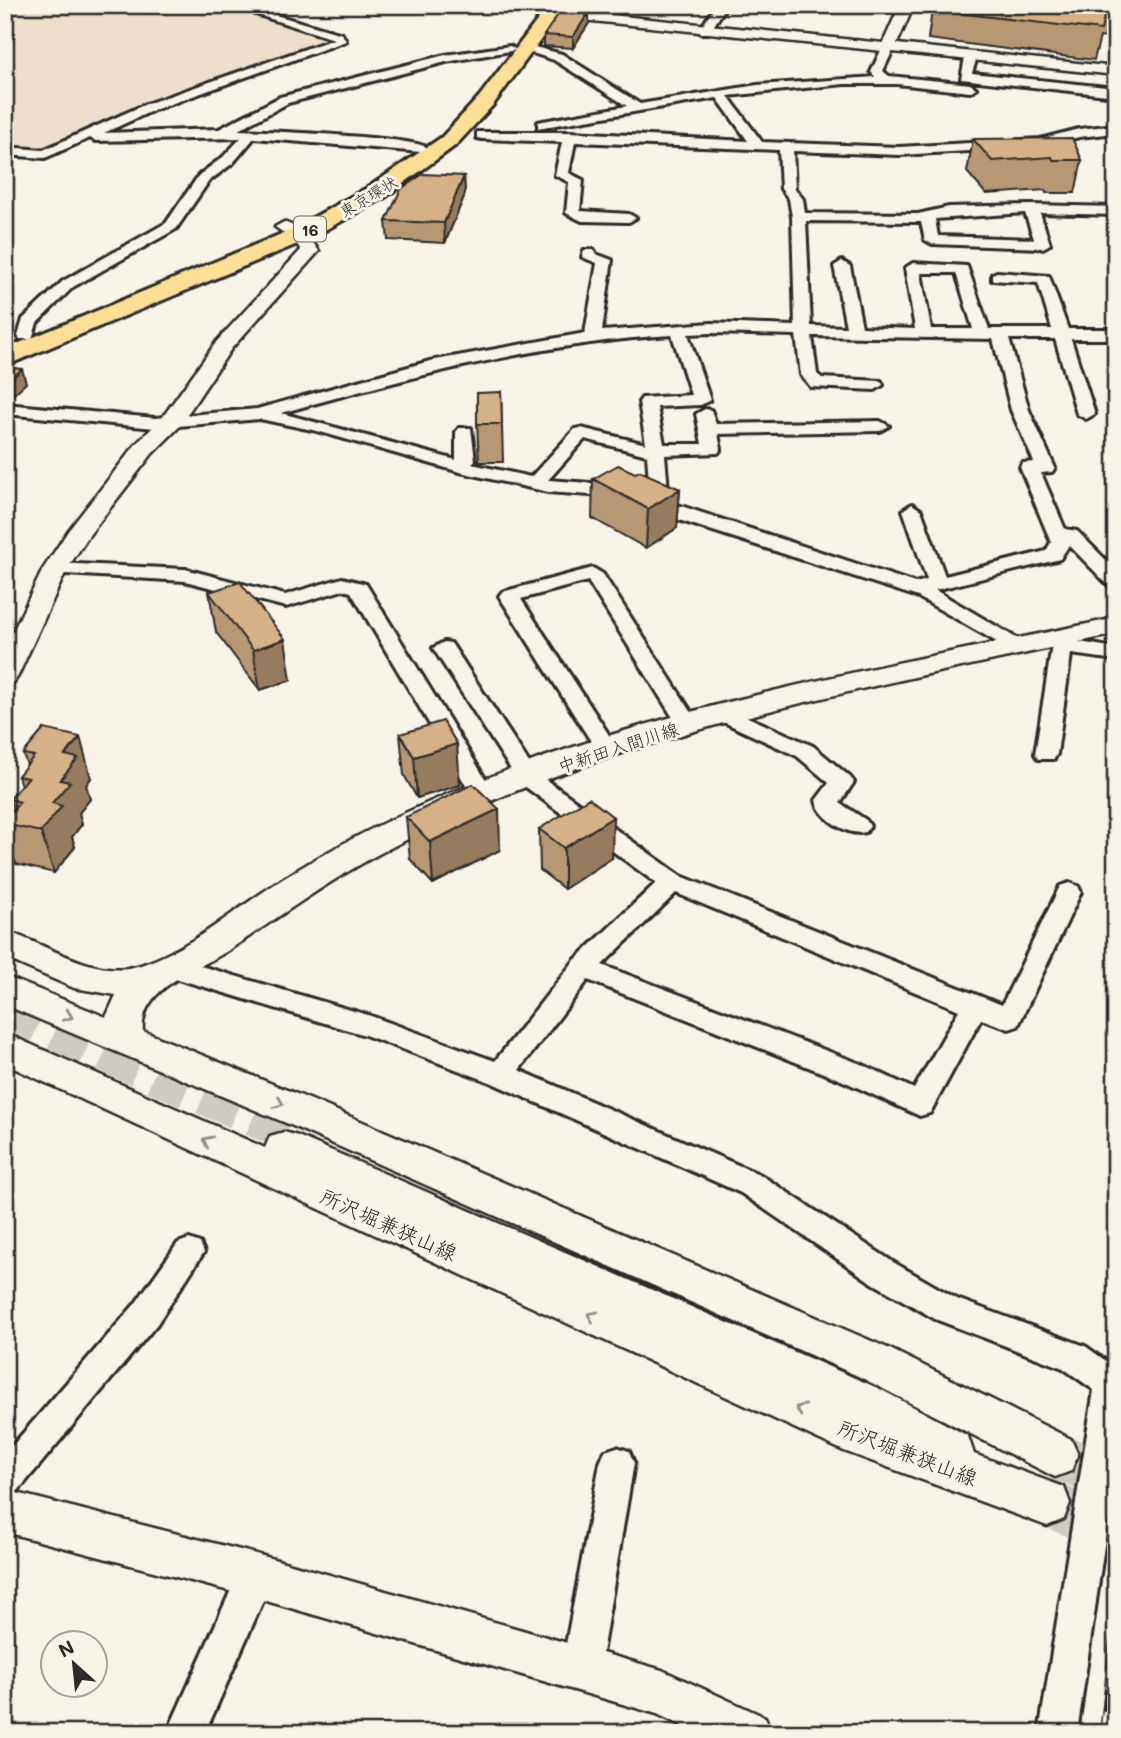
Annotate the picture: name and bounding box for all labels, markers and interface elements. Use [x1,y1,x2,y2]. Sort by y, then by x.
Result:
street label: 東京環状 [335,171,401,221]
road number: 16 [294,216,326,242]
street label: 中新田入間川線 [554,716,682,778]
one-way arrow [61,1008,74,1022]
one-way arrow [271,1095,284,1109]
one-way arrow [202,1135,214,1149]
street label: 所沢堀兼狭山線 [316,1182,462,1266]
one-way arrow [587,1310,600,1324]
one-way arrow [795,1403,807,1417]
street label: 所沢堀兼狭山線 [835,1413,981,1491]
north arrow [38,1630,108,1700]
text: N [54,1634,78,1663]

